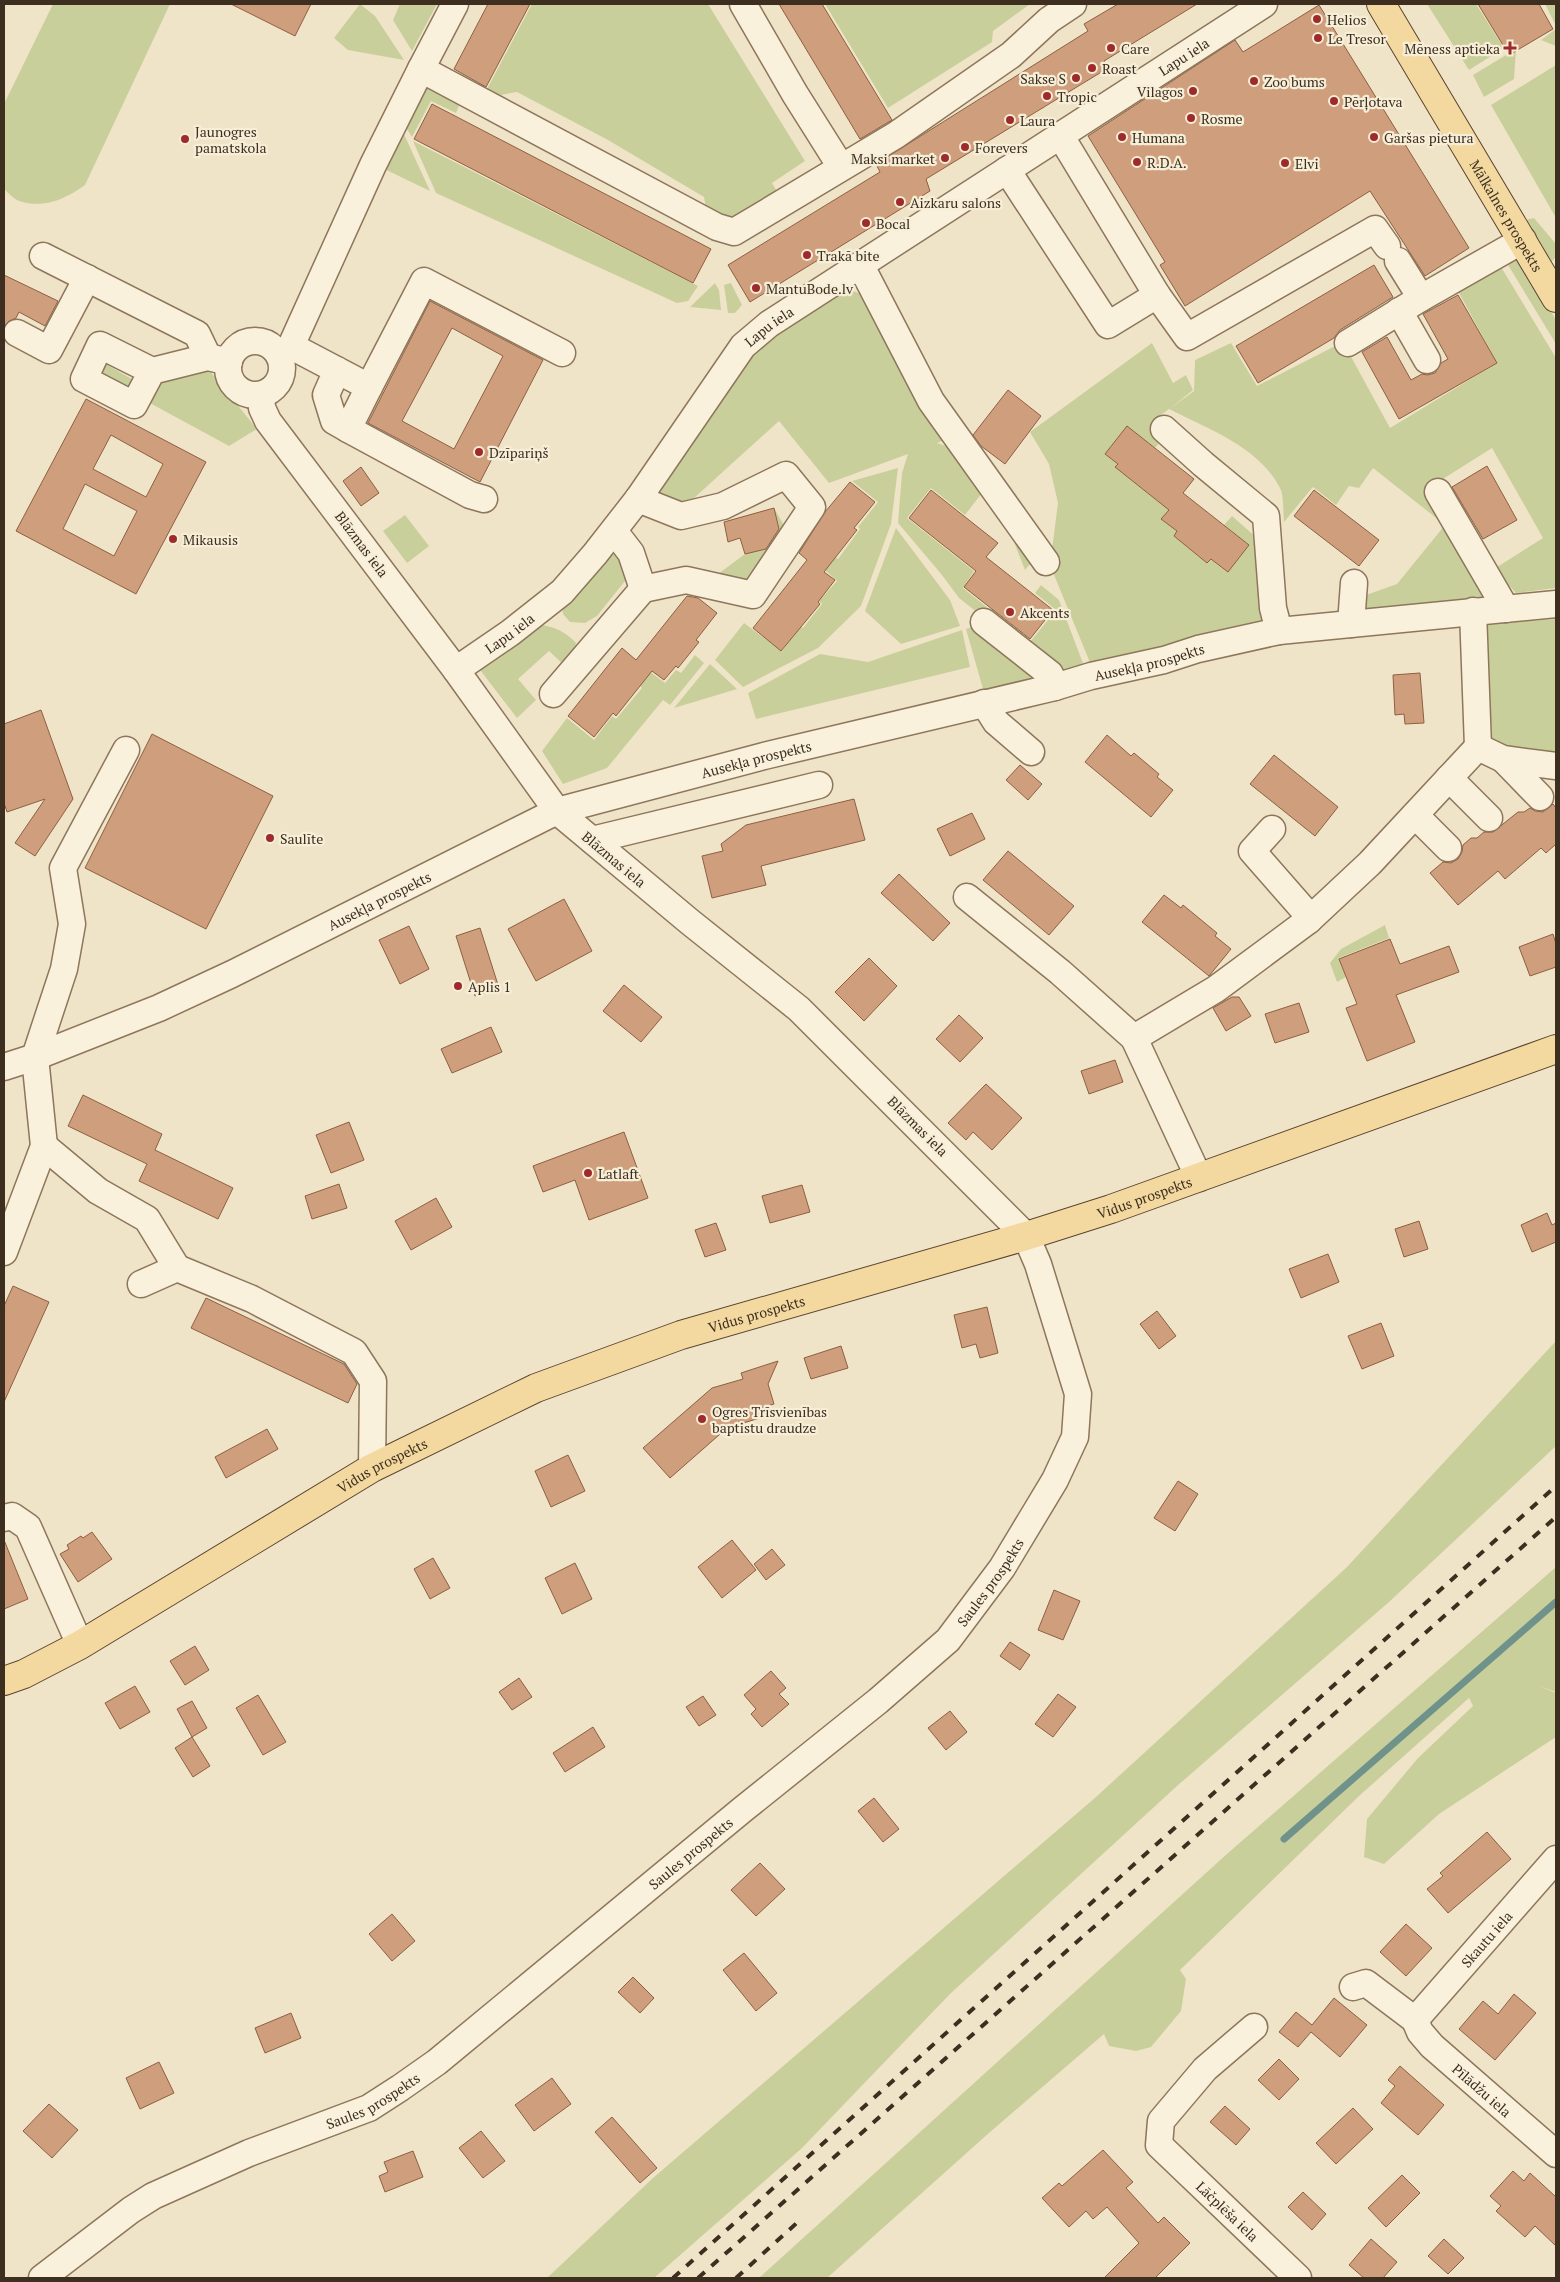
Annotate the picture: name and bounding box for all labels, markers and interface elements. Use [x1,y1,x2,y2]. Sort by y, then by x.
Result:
place label: Helios [1327,10,1366,29]
marker: Helios [1311,13,1323,25]
place label: Le Tresor [1328,29,1387,48]
marker: Le Tresor [1312,32,1324,44]
street label: Lapu iela [1155,33,1212,79]
place label: Care [1121,39,1150,58]
place label: Mēness aptieka [1404,39,1500,58]
marker: Care [1105,42,1117,54]
marker: Mēness aptieka [1504,42,1516,54]
place label: Roast [1102,59,1138,78]
marker: Roast [1086,62,1098,74]
place label: Sakse S [1020,69,1066,88]
marker: Sakse S [1070,72,1082,84]
place label: Zoo bums [1264,72,1325,91]
marker: Zoo bums [1248,75,1260,87]
place label: Vilagos [1137,82,1183,101]
marker: Vilagos [1187,85,1199,97]
place label: Tropic [1057,87,1097,106]
marker: Tropic [1041,90,1053,102]
place label: Pērļotava [1344,92,1403,111]
marker: Pērļotava [1328,95,1340,107]
place label: Rosme [1201,109,1243,128]
place label: Laura [1020,111,1055,130]
marker: Rosme [1185,112,1197,124]
marker: Laura [1004,114,1016,126]
place label: Jaunogres pamatskola [195,122,266,157]
place label: Humana [1132,128,1185,147]
place label: Garšas pietura [1384,128,1474,147]
marker: Humana [1116,131,1128,143]
marker: Garšas pietura [1368,131,1380,143]
marker: Jaunogres pamatskola [179,133,191,145]
place label: Forevers [975,138,1028,157]
marker: Forevers [959,141,971,153]
place label: Maksi market [851,149,936,168]
marker: Maksi market [939,152,951,164]
place label: R.D.A. [1147,153,1187,172]
place label: Elvi [1295,154,1319,173]
marker: R.D.A. [1131,156,1143,168]
street label: Mālkalnes prospekts [1466,156,1548,275]
marker: Elvi [1279,157,1291,169]
place label: Aizkaru salons [910,193,1001,212]
marker: Aizkaru salons [894,196,906,208]
place label: Bocal [876,214,910,233]
marker: Bocal [860,217,872,229]
place label: Trakā bite [817,246,879,265]
marker: Trakā bite [801,249,813,261]
place label: MantuBode.lv [766,279,854,298]
marker: MantuBode.lv [750,282,762,294]
street label: Lapu iela [740,301,797,351]
place label: Dzīpariņš [489,443,549,462]
marker: Dzīpariņš [473,446,485,458]
street label: Blāzmas iela [331,507,393,581]
place label: Mikausis [183,530,238,549]
marker: Mikausis [167,533,179,545]
place label: Akcents [1020,603,1070,622]
marker: Akcents [1004,606,1016,618]
street label: Lapu iela [481,608,538,657]
street label: Ausekļa prospekts [1092,638,1206,685]
street label: Ausekļa prospekts [699,736,813,782]
street label: Blāzmas iela [578,827,650,891]
place label: Saulīte [280,829,323,848]
marker: Saulīte [264,832,276,844]
street label: Ausekļa prospekts [324,866,434,934]
place label: Aplis 1 [468,977,511,996]
marker: Aplis 1 [452,980,464,992]
street label: Blāzmas iela [884,1092,952,1160]
place label: Latlaft [598,1164,640,1183]
marker: Latlaft [582,1167,594,1179]
street label: Vidus prospekts [1094,1171,1194,1222]
street label: Vidus prospekts [706,1290,807,1336]
place label: Ogres Trīsvienības baptistu draudze [712,1402,827,1437]
marker: Ogres Trīsvienības baptistu draudze [696,1413,708,1425]
street label: Vidus prospekts [333,1433,430,1497]
street label: Saules prospekts [952,1534,1028,1630]
street label: Saules prospekts [644,1812,736,1893]
street label: Skautu iela [1456,1907,1516,1971]
street label: Pīlādžu iela [1449,2059,1516,2121]
street label: Saules prospekts [323,2068,423,2133]
street label: Lāčplēša iela [1193,2176,1263,2245]

